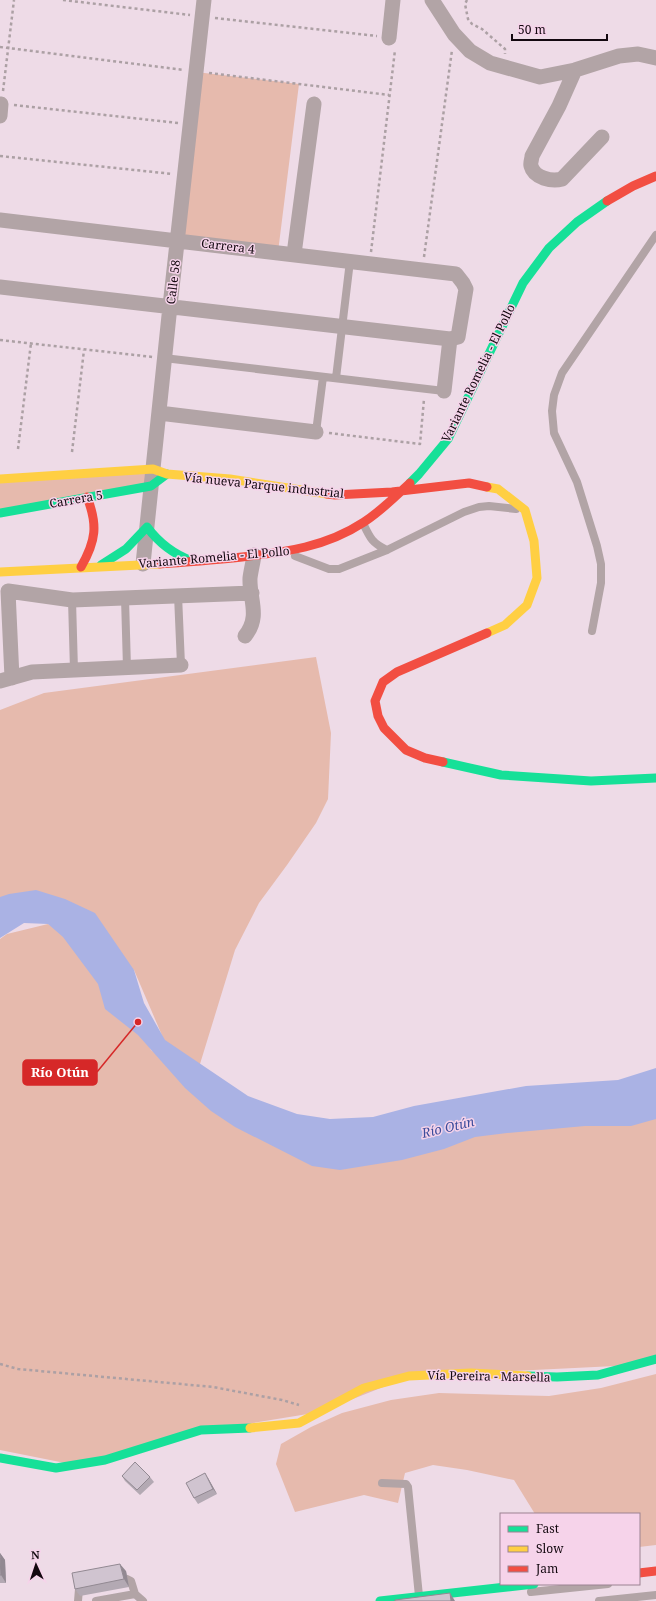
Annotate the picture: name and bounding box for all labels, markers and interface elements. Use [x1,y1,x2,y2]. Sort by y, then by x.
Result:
scale bar [512,16,607,42]
text: 50 m [518,21,546,38]
street label: Carrera 4 [200,234,256,258]
street label: Calle 58 [162,259,184,305]
street label: Variante Romelia - El Pollo [437,301,519,445]
street label: Vía nueva Parque industrial [183,468,345,502]
street label: Carrera 5 [48,486,104,512]
street label: Variante Romelia - El Pollo [138,542,290,572]
callout: Río Otún [23,1060,97,1085]
text: Río Otún [31,1063,89,1081]
water label: Río Otún [419,1112,476,1142]
street label: Vía Pereira - Marsella [427,1366,551,1386]
legend [500,1513,640,1585]
text: Fast [536,1520,559,1537]
text: Slow [536,1540,564,1557]
north arrow [16,1545,56,1585]
text: N [31,1547,41,1562]
text: Jam [535,1560,558,1577]

